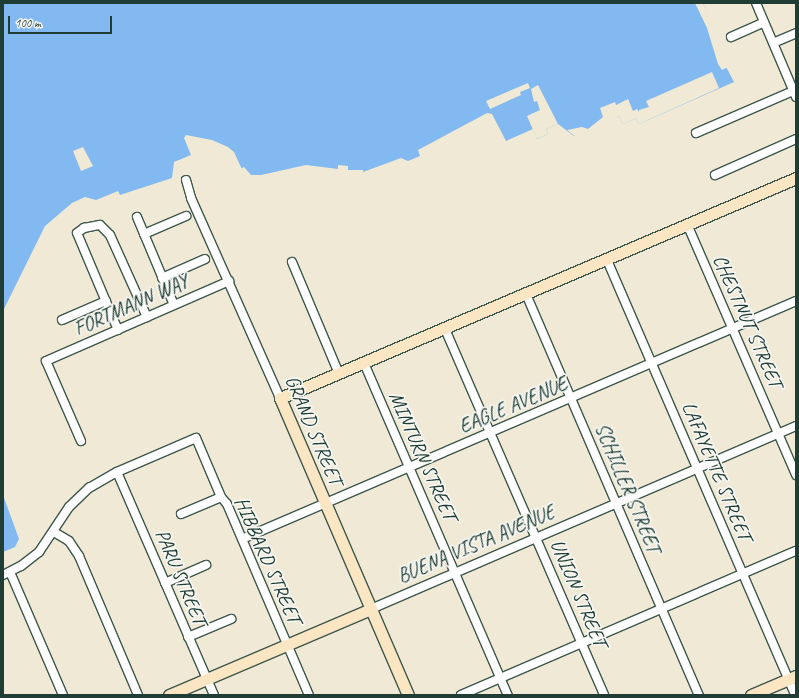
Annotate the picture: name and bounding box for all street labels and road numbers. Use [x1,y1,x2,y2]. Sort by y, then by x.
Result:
street label: CHESTNUT STREET [708,250,788,392]
street label: FORTMANN WAY [70,269,192,341]
street label: GRAND STREET [280,372,348,488]
street label: EAGLE AVENUE [456,372,570,438]
street label: MINTURN STREET [384,388,462,524]
street label: LAFAYETTE STREET [677,398,757,544]
street label: SCHILLER STREET [590,419,666,557]
street label: HIBBARD STREET [229,493,307,627]
street label: BUENA VISTA AVENUE [394,500,558,588]
street label: PARU STREET [150,526,212,628]
street label: UNION STREET [546,536,612,650]

